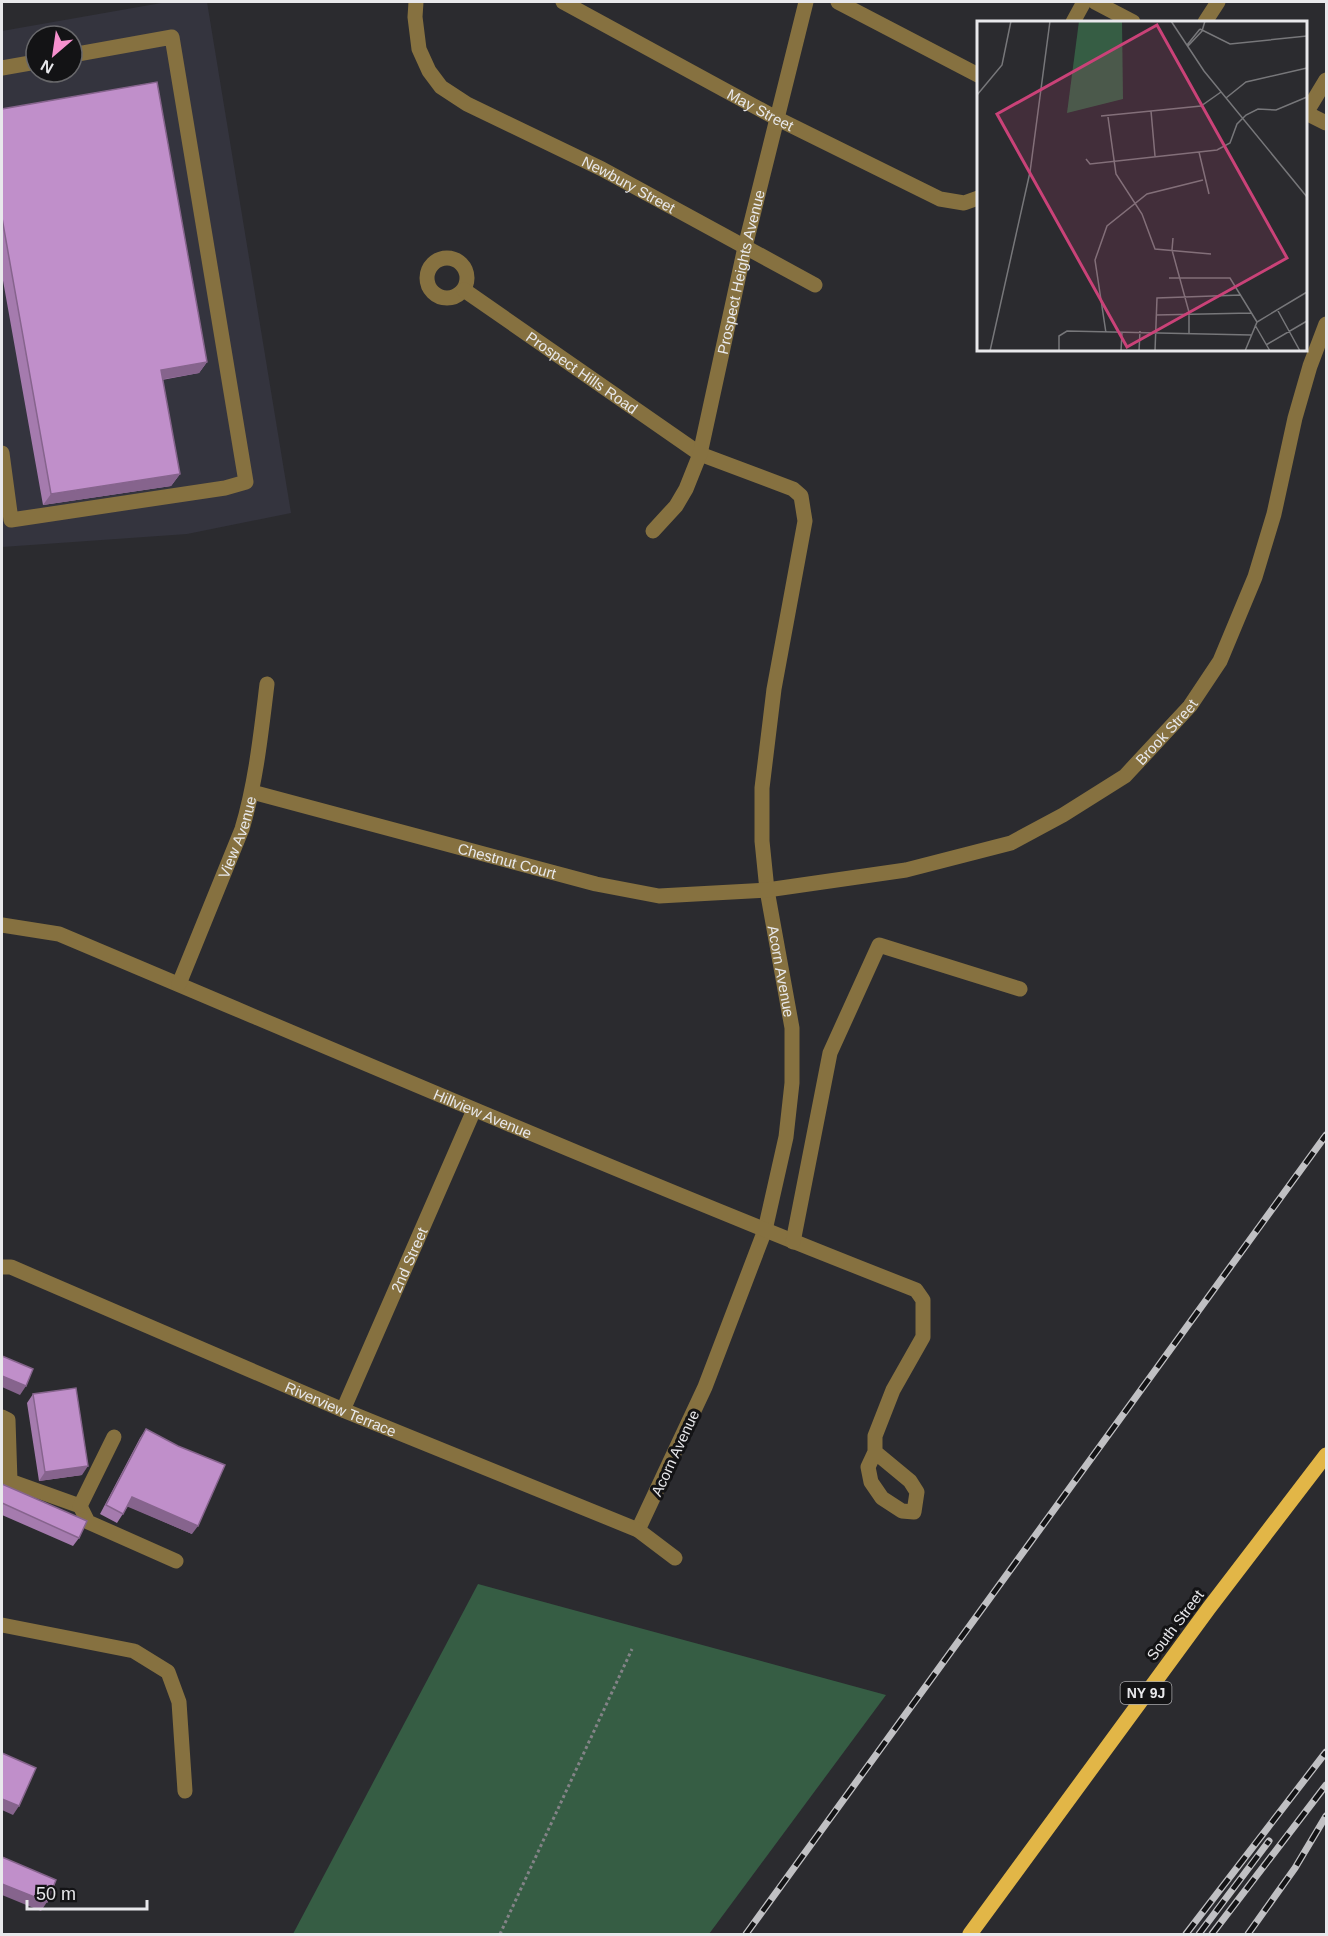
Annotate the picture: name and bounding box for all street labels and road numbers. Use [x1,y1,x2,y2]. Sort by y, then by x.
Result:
street label: May Street [725,85,797,134]
street label: Newbury Street [579,152,679,216]
street label: Prospect Heights Avenue [713,188,767,356]
street label: Prospect Hills Road [523,328,641,417]
street label: Brook Street [1132,695,1201,768]
street label: View Avenue [214,794,259,881]
street label: Chestnut Court [456,839,559,882]
street label: Acorn Avenue [765,924,798,1019]
street label: Hillview Avenue [431,1085,535,1141]
street label: 2nd Street [387,1224,431,1295]
street label: Riverview Terrace [283,1378,399,1439]
street label: Acorn Avenue [648,1407,702,1499]
street label: South Street [1143,1586,1207,1663]
road number: NY 9J [1120,1682,1172,1704]

